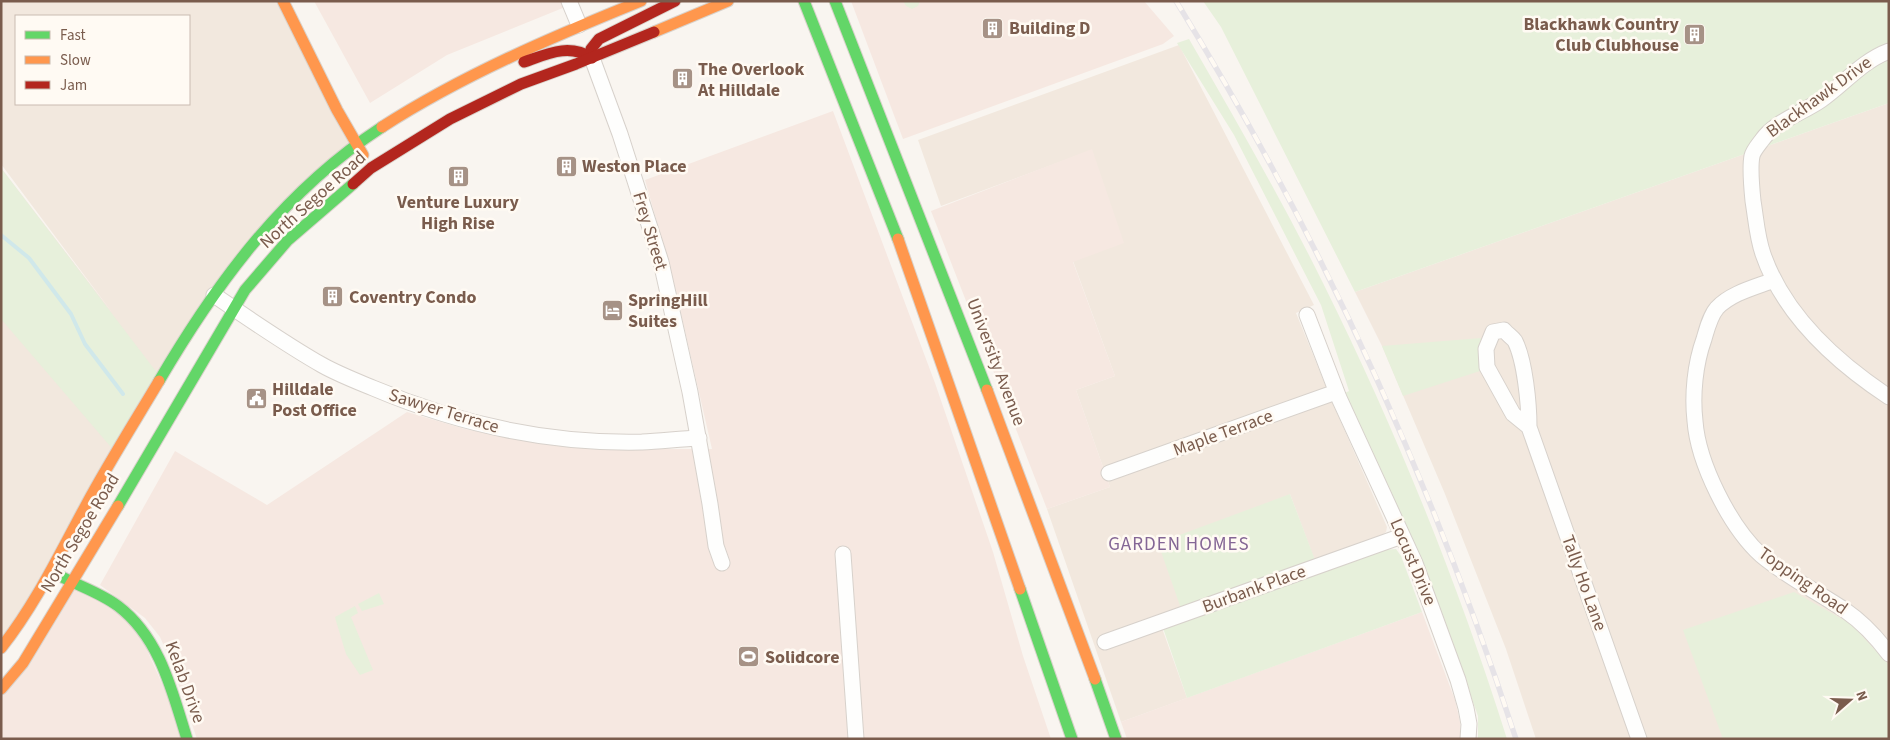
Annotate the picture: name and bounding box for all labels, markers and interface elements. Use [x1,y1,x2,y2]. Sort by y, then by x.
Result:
place label: Blackhawk Country Club Clubhouse [1523,12,1680,58]
legend [15,15,190,105]
building icon: Building D [981,16,1005,40]
place label: Building D [1009,16,1090,41]
building icon: Blackhawk Country Club Clubhouse [1683,22,1707,46]
text: Fast [60,25,86,46]
text: Slow [60,50,91,71]
street label: Blackhawk Drive [1761,50,1877,144]
place label: The Overlook At Hilldale [697,57,804,103]
building icon: The Overlook At Hilldale [670,67,694,91]
text: Jam [60,75,87,96]
street label: North Segoe Road [254,145,372,255]
building icon: Weston Place [554,154,578,178]
place label: Weston Place [582,154,687,179]
building icon: Venture Luxury High Rise [446,165,470,189]
street label: Frey Street [626,189,674,273]
place label: Venture Luxury High Rise [396,190,520,236]
building icon: Coventry Condo [321,285,345,309]
place label: Coventry Condo [349,285,476,310]
place label: SpringHill Suites [628,288,708,334]
street label: University Avenue [960,295,1032,429]
hotel icon: SpringHill Suites [600,298,624,322]
place label: Hilldale Post Office [272,377,357,423]
street label: Sawyer Terrace [386,382,502,440]
public building icon: Hilldale Post Office [244,387,268,411]
street label: Maple Terrace [1170,403,1276,463]
street label: North Segoe Road [34,469,126,597]
street label: Locust Drive [1383,515,1443,609]
district label: GARDEN HOMES [1108,531,1250,558]
street label: Tally Ho Lane [1555,532,1613,634]
street label: Topping Road [1753,541,1853,621]
street label: Burbank Place [1199,559,1309,619]
street label: Kelab Drive [159,638,211,726]
sports icon: Solidcore [737,645,761,669]
place label: Solidcore [765,645,840,670]
north arrow [1825,675,1875,725]
text: N [1850,688,1872,704]

